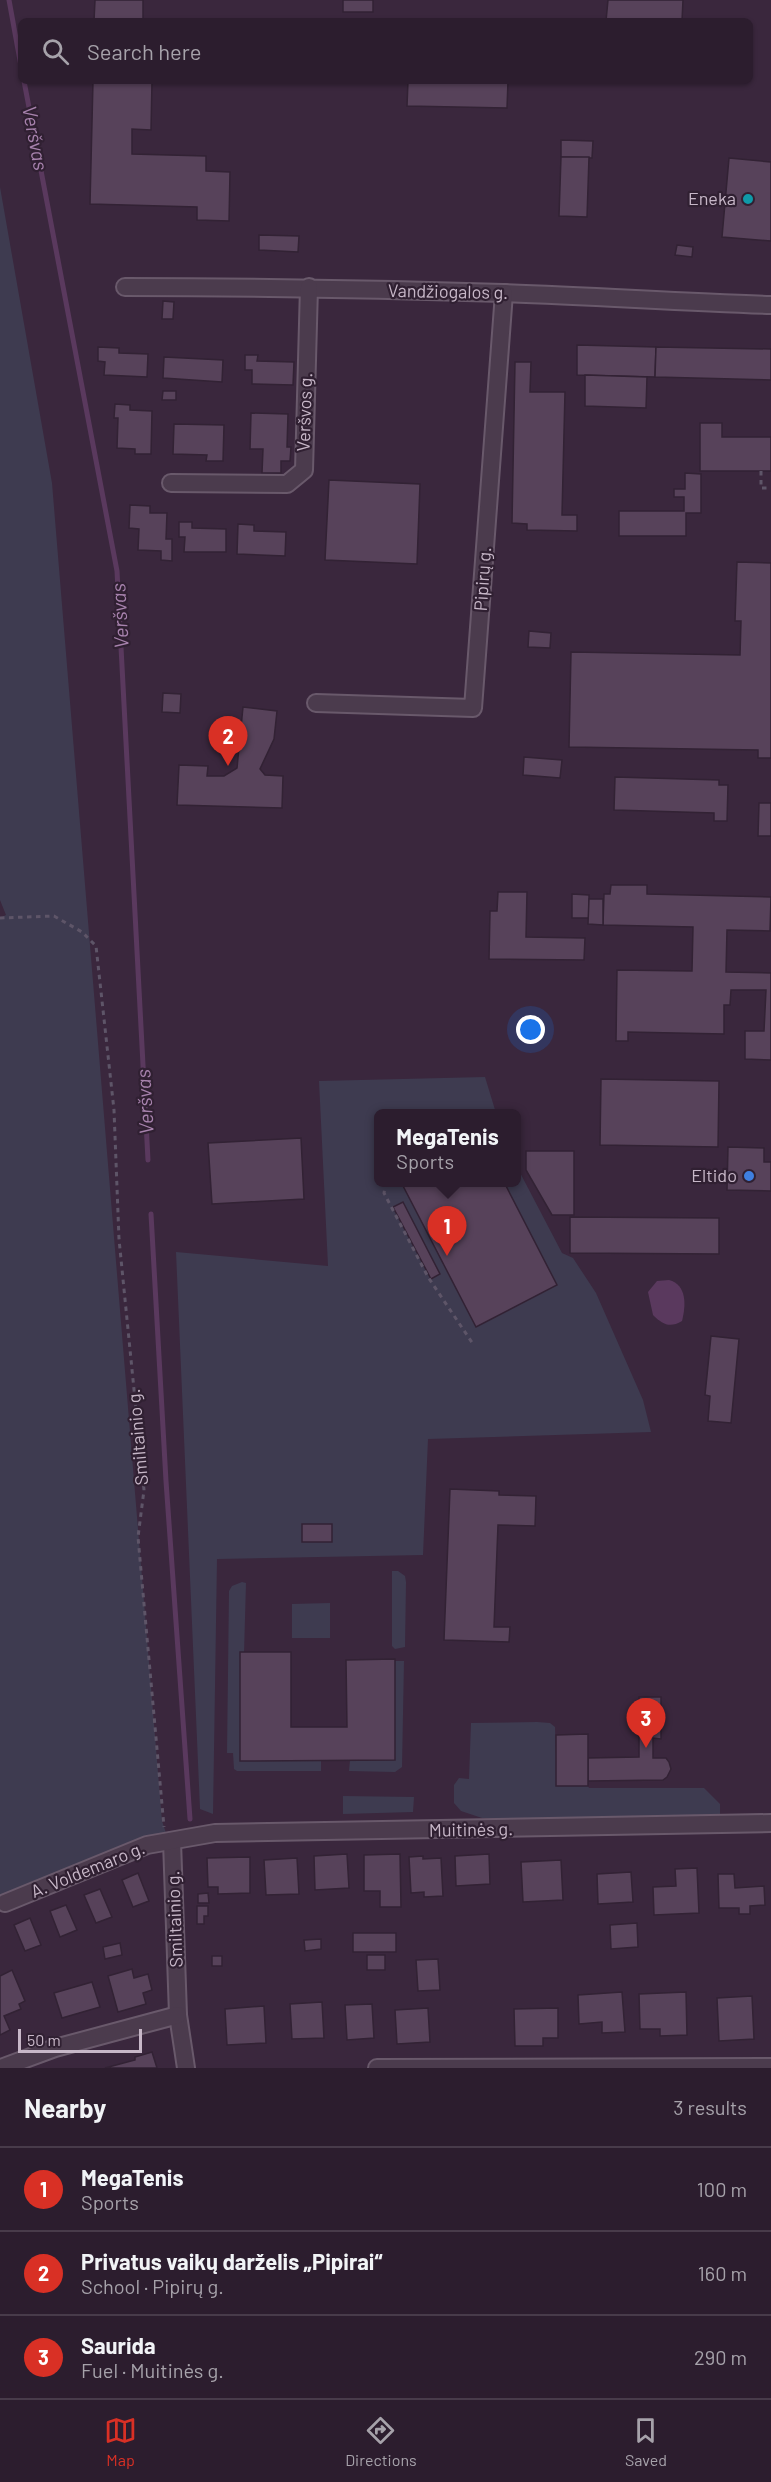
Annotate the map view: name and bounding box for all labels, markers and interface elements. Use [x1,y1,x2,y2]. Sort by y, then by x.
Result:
search box [18,18,753,84]
icon: search [39,35,72,68]
text: Search here [87,38,201,64]
water label: Veršvas [18,103,54,172]
place label: Eneka [688,187,736,209]
marker: Eneka [741,192,755,206]
street label: Vandžiogalos g. [388,279,508,303]
street label: Veršvos g. [292,372,316,452]
street label: Pipirų g. [469,546,495,612]
water label: Veršvas [105,583,133,649]
pin: 2 [208,716,248,766]
your location [516,1015,545,1044]
water label: Veršvas [130,1069,158,1135]
popup [374,1109,521,1187]
text: MegaTenis [396,1123,499,1149]
text: Sports [396,1149,454,1173]
place label: Eltido [691,1164,737,1186]
marker: Eltido [742,1169,756,1183]
pin: 1 [428,1206,466,1256]
street label: Smiltainio g. [122,1388,152,1486]
pin: 3 [626,1698,666,1748]
street label: Muitinės g. [429,1817,513,1841]
street label: A. Voldemaro g. [27,1836,148,1902]
street label: Smiltainio g. [161,1870,187,1968]
scale bar [18,2026,142,2054]
text: 50 m [27,2030,61,2049]
text: Nearby [24,2092,106,2123]
text: 3 results [673,2095,747,2119]
text: MegaTenis [81,2164,184,2190]
text: 1 [40,2177,47,2201]
text: 100 m [697,2177,747,2201]
text: Sports [81,2190,139,2214]
text: Privatus vaikų darželis „Pipirai“ [81,2248,382,2274]
text: 2 [38,2261,49,2285]
text: 160 m [698,2261,747,2285]
text: School · Pipirų g. [81,2274,224,2298]
text: Saurida [81,2332,156,2358]
text: 3 [38,2345,49,2369]
text: 290 m [694,2345,747,2369]
text: Fuel · Muitinės g. [81,2358,224,2382]
tab: Map [104,2414,137,2469]
tab: Directions [345,2414,417,2469]
tab: Saved [625,2414,667,2469]

